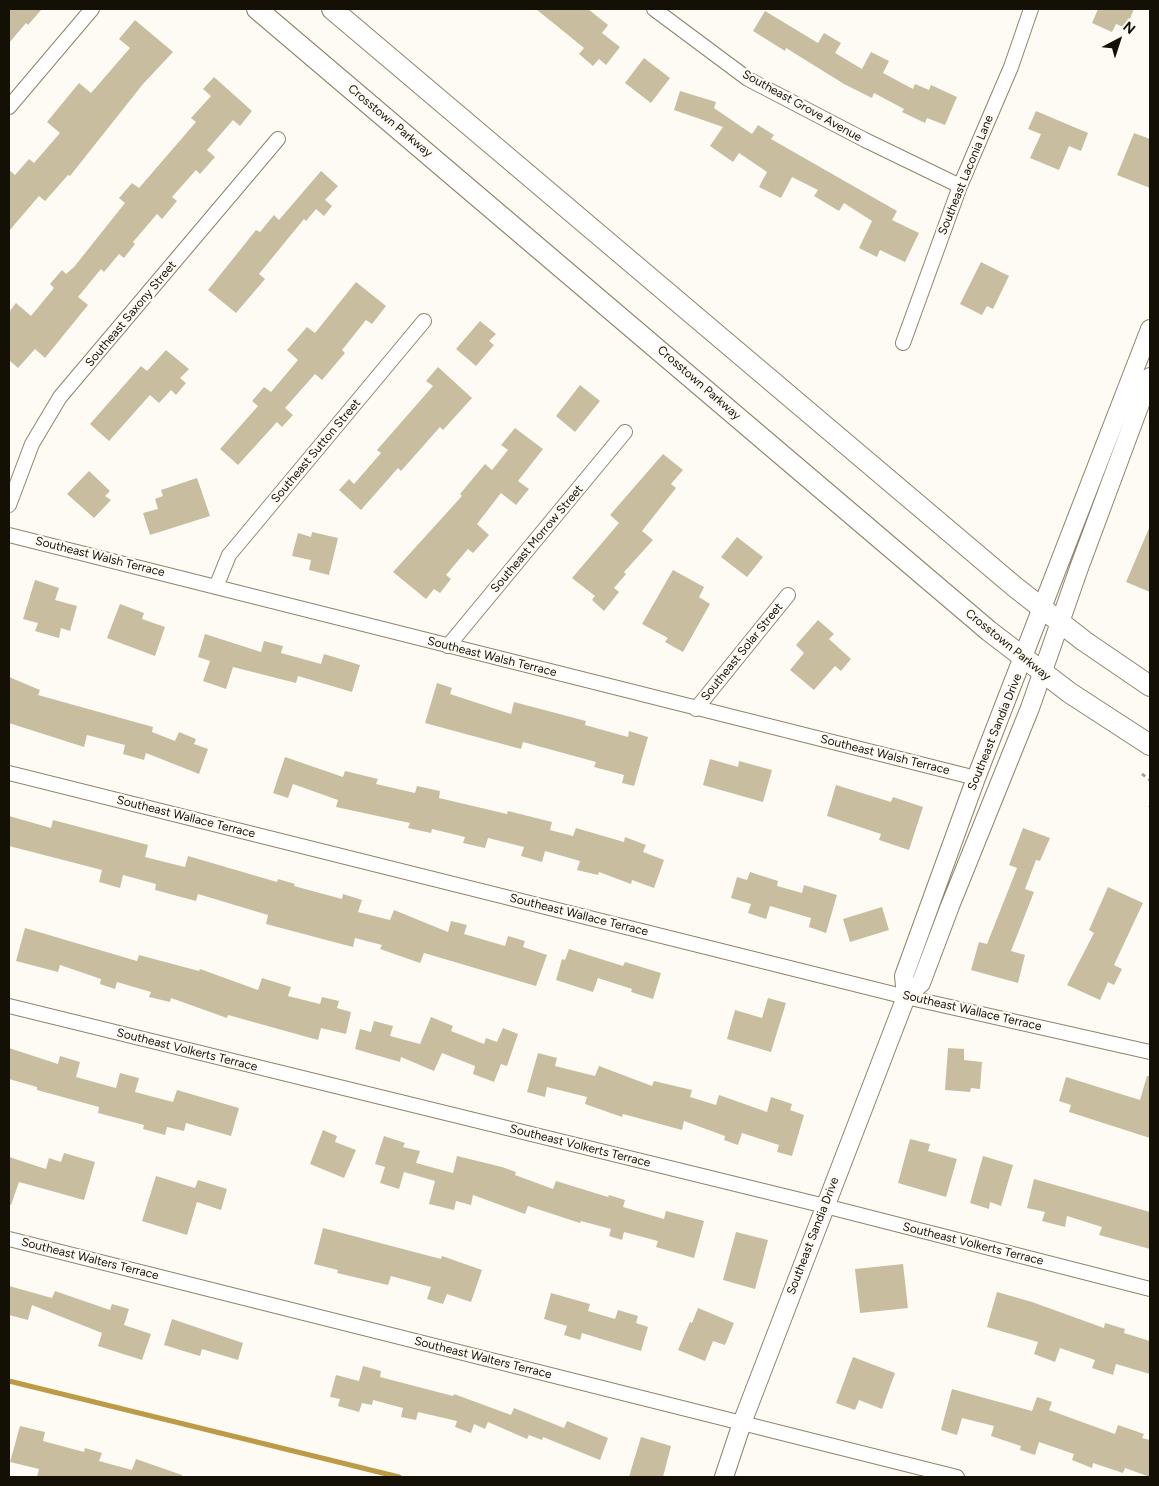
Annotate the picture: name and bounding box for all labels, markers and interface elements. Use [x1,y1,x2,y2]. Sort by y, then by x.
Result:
north arrow [1094,15,1144,65]
text: N [1119,18,1139,38]
street label: Southeast Grove Avenue [740,67,864,145]
street label: Crosstown Parkway [345,82,435,160]
street label: Southeast Laconia Lane [935,113,997,237]
street label: Southeast Saxony Street [83,258,179,370]
street label: Crosstown Parkway [654,343,744,423]
street label: Southeast Sutton Street [268,396,364,506]
street label: Southeast Morrow Street [488,482,586,596]
street label: Southeast Walsh Terrace [34,534,166,580]
street label: Southeast Solar Street [698,600,786,704]
street label: Crosstown Parkway [962,606,1054,684]
street label: Southeast Walsh Terrace [426,634,558,680]
street label: Southeast Sandia Drive [965,671,1025,793]
street label: Southeast Walsh Terrace [819,732,951,778]
street label: Southeast Wallace Terrace [115,793,257,841]
street label: Southeast Wallace Terrace [508,891,650,939]
street label: Southeast Wallace Terrace [901,988,1043,1034]
street label: Southeast Volkerts Terrace [115,1026,259,1074]
street label: Southeast Volkerts Terrace [508,1122,652,1170]
street label: Southeast Sandia Drive [784,1175,842,1297]
street label: Southeast Volkerts Terrace [901,1220,1045,1268]
street label: Southeast Walters Terrace [20,1235,160,1283]
street label: Southeast Walters Terrace [413,1334,553,1382]

